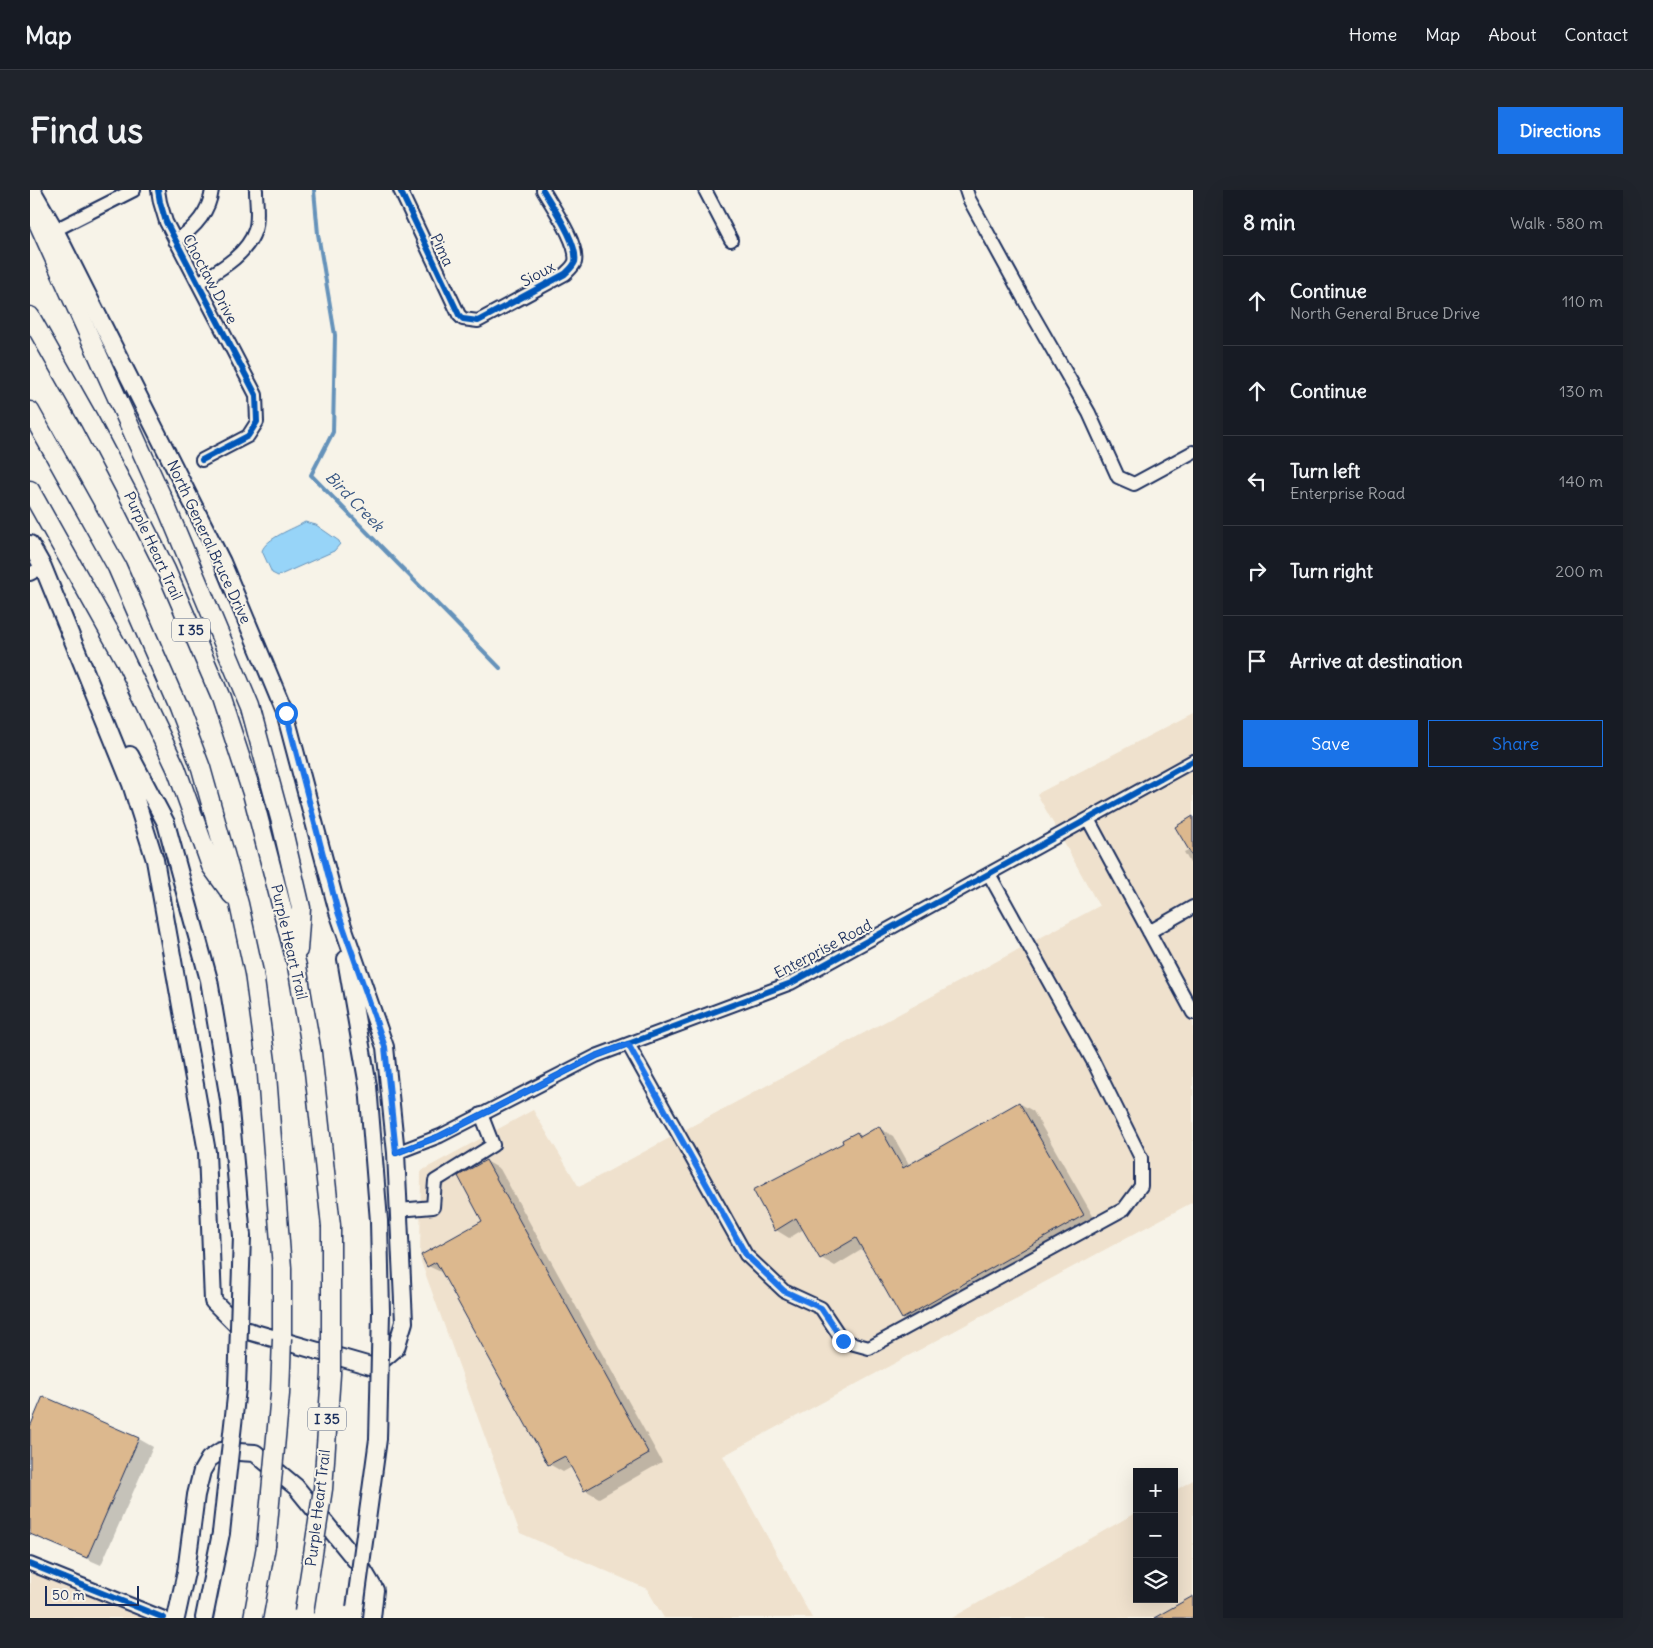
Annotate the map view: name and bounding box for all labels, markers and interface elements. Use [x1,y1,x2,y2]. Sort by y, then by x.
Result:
text: Map [25,20,72,50]
text: Home [1349,23,1397,46]
text: Map [1425,23,1460,46]
text: About [1488,23,1536,46]
text: Contact [1564,23,1628,46]
button: Directions [1498,107,1623,154]
text: Find us [30,108,143,152]
text: 8 min [1243,209,1295,236]
text: Walk · 580 m [1510,213,1603,233]
street label: Pima [427,230,458,270]
street label: Choctaw Drive [179,231,242,327]
street label: Sioux [517,256,559,291]
text: Continue [1290,279,1367,303]
icon: ahead [1243,287,1271,315]
text: 110 m [1562,291,1603,311]
text: North General Bruce Drive [1290,303,1480,323]
icon: ahead [1243,377,1271,405]
text: Continue [1290,379,1367,403]
text: 130 m [1559,381,1603,401]
street label: North General Bruce Drive [163,457,256,627]
text: Turn left [1290,459,1360,483]
water label: Bird Creek [322,467,390,536]
icon: left [1243,467,1271,495]
text: 140 m [1559,471,1603,491]
text: Enterprise Road [1290,483,1405,503]
street label: Purple Heart Trail [120,488,187,603]
icon: right [1243,557,1271,585]
text: Turn right [1290,559,1373,583]
text: 200 m [1555,561,1603,581]
road number: I 35 [172,618,210,642]
icon: arrive [1243,647,1271,675]
text: Arrive at destination [1290,649,1463,673]
route start [275,702,298,725]
button: Save [1243,720,1418,767]
button: Share [1428,720,1603,767]
street label: Purple Heart Trail [267,882,312,1001]
street label: Enterprise Road [771,915,875,982]
route end [832,1330,855,1353]
road number: I 35 [308,1408,346,1430]
street label: Purple Heart Trail [301,1448,334,1567]
map controls [1133,1468,1178,1603]
button: + [1133,1468,1178,1513]
button: − [1133,1513,1178,1558]
button: layers [1133,1558,1178,1603]
scale bar [45,1583,139,1606]
text: 50 m [52,1586,85,1604]

